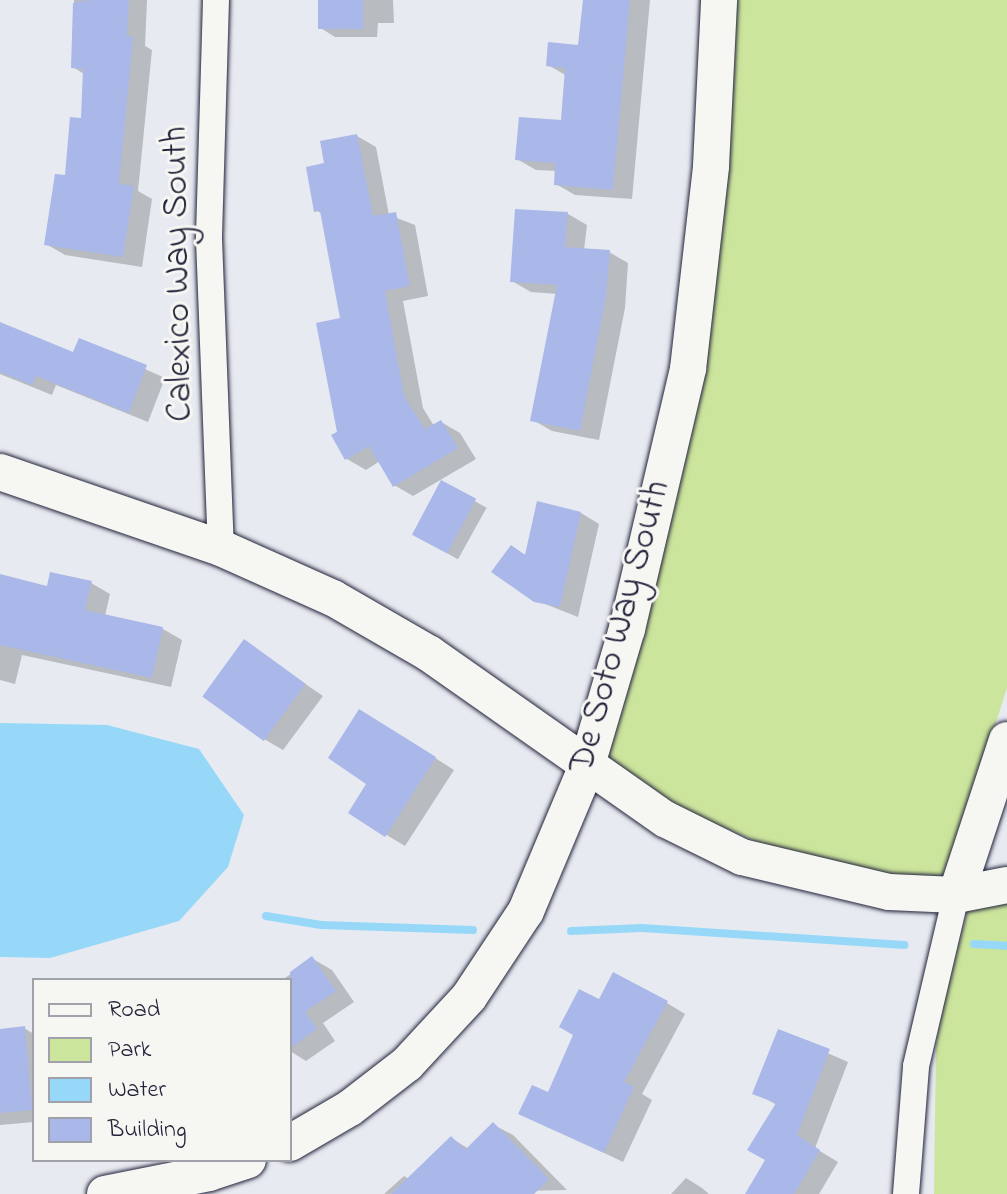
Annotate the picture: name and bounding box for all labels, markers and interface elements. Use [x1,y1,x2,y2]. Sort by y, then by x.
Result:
street label: Calexico Way South [155,126,203,422]
street label: De Soto Way South [561,476,681,778]
legend [32,978,292,1162]
text: Road [108,993,160,1028]
text: Park [108,1033,151,1068]
text: Water [108,1073,166,1108]
text: Building [108,1113,187,1148]

